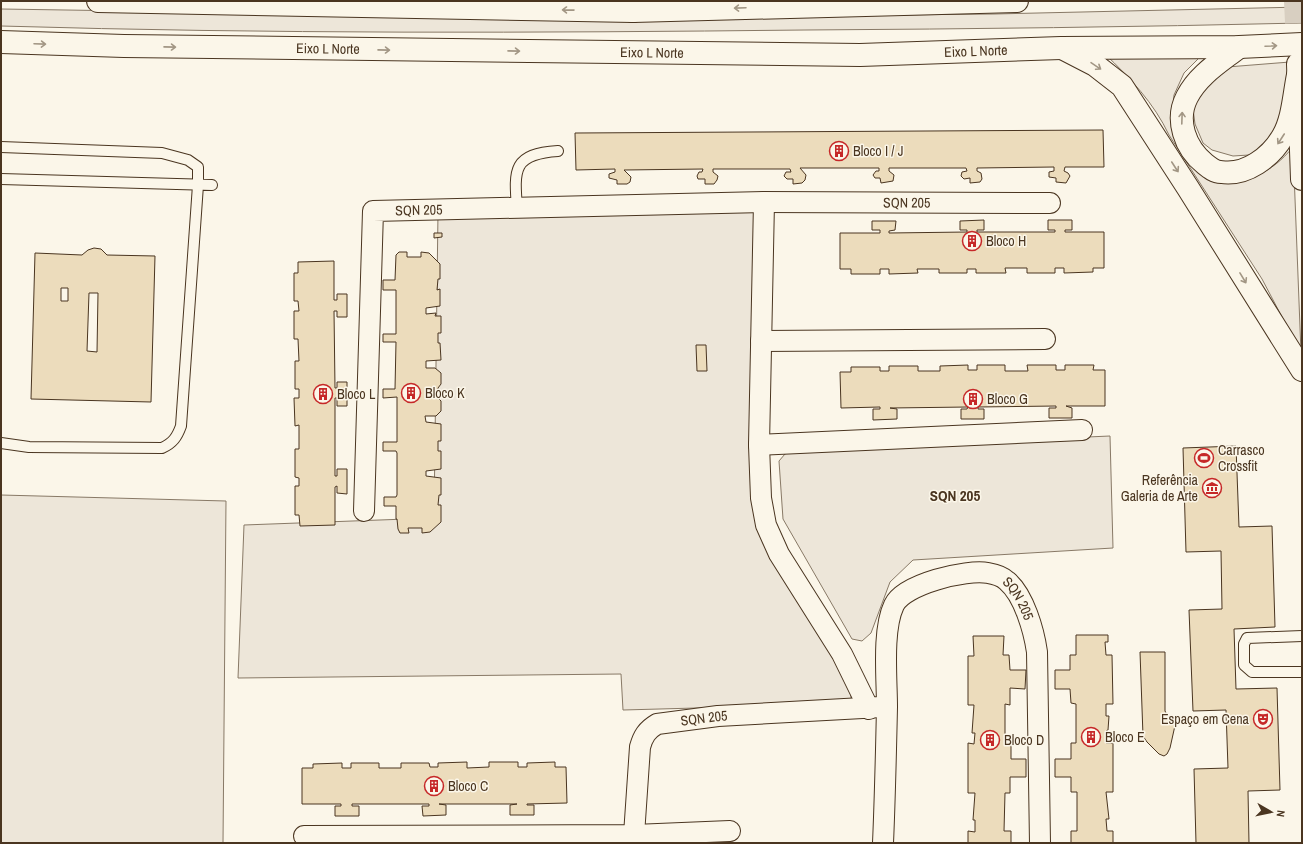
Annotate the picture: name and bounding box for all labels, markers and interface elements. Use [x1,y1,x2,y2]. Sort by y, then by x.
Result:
one-way arrow [734,5,747,12]
one-way arrow [562,6,575,14]
street label: Eixo L Norte [296,39,360,58]
one-way arrow [33,40,46,47]
street label: Eixo L Norte [944,41,1008,61]
one-way arrow [1264,42,1277,49]
one-way arrow [163,43,176,51]
street label: Eixo L Norte [620,43,684,62]
one-way arrow [377,46,390,54]
one-way arrow [507,47,520,55]
one-way arrow [1090,62,1101,70]
one-way arrow [1178,112,1186,125]
one-way arrow [1277,133,1285,144]
building icon: Bloco I / J [828,140,850,162]
place label: Bloco I / J [853,142,903,160]
one-way arrow [1171,161,1179,172]
street label: SQN 205 [883,193,930,212]
street label: SQN 205 [395,200,443,219]
building icon: Bloco H [961,230,983,252]
place label: Bloco H [986,232,1026,250]
one-way arrow [1240,272,1248,284]
building icon: Bloco K [400,382,422,404]
building icon: Bloco L [312,383,334,405]
place label: Bloco K [425,384,465,402]
place label: Bloco L [337,385,376,403]
building icon: Bloco G [962,388,984,410]
place label: Bloco G [987,390,1028,408]
place label: Carrasco Crossfit [1218,441,1265,475]
sports icon: Carrasco Crossfit [1193,447,1215,469]
place label: Referência Galeria de Arte [1121,471,1199,505]
museum icon: Referência Galeria de Arte [1201,477,1223,499]
district label: SQN 205 [930,485,980,506]
street label: SQN 205 [999,573,1038,622]
street label: SQN 205 [679,706,728,730]
theatre icon: Espaço em Cena [1252,708,1274,730]
place label: Espaço em Cena [1161,710,1250,728]
building icon: Bloco E [1080,726,1102,748]
place label: Bloco E [1105,728,1145,746]
building icon: Bloco D [979,729,1001,751]
place label: Bloco D [1004,731,1044,749]
building icon: Bloco C [423,775,445,797]
place label: Bloco C [448,777,488,795]
north arrow [1251,792,1291,832]
text: N [1273,809,1288,818]

